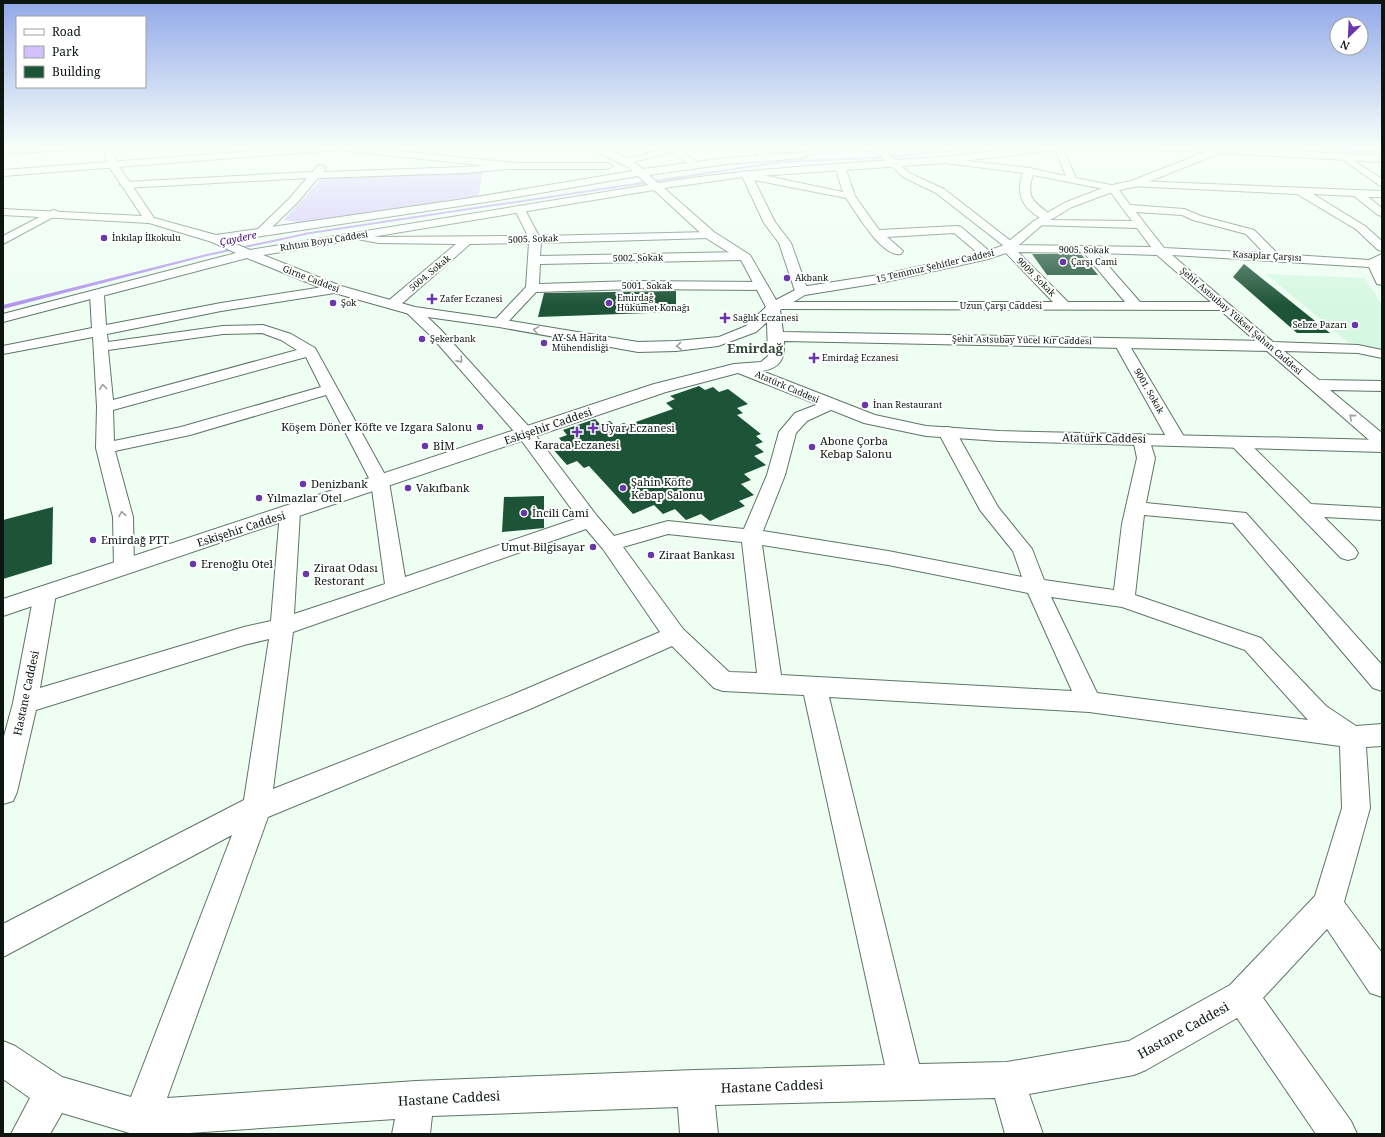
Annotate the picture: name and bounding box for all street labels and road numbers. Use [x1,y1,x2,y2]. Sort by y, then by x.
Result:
street label: Rıhtım Boyu Caddesi [279,227,369,254]
street label: 5005. Sokak [508,231,559,246]
street label: 9005. Sokak [1059,243,1110,256]
street label: 15 Temmuz Şehitler Caddesi [874,246,995,285]
street label: Kasaplar Çarşısı [1232,247,1302,264]
street label: 5004. Sokak [406,251,454,294]
street label: 5002. Sokak [613,251,664,264]
street label: 9009. Sokak [1014,254,1059,300]
street label: Girne Caddesi [281,262,342,295]
street label: Şehit Astsubay Yüksel Şahan Caddesi [1177,264,1305,377]
street label: 5001. Sokak [622,279,673,292]
street label: Uzun Çarşı Caddesi [960,299,1042,312]
street label: Şehit Astsubay Yücel Kır Caddesi [952,332,1092,347]
street label: 9001. Sokak [1131,366,1168,416]
street label: Atatürk Caddesi [753,367,821,406]
street label: Eskişehir Caddesi [502,403,594,448]
street label: Atatürk Caddesi [1062,429,1147,446]
street label: Eskişehir Caddesi [195,507,287,550]
street label: Hastane Caddesi [9,649,42,737]
street label: Hastane Caddesi [1134,997,1232,1063]
street label: Hastane Caddesi [721,1075,823,1097]
street label: Hastane Caddesi [397,1086,501,1110]

